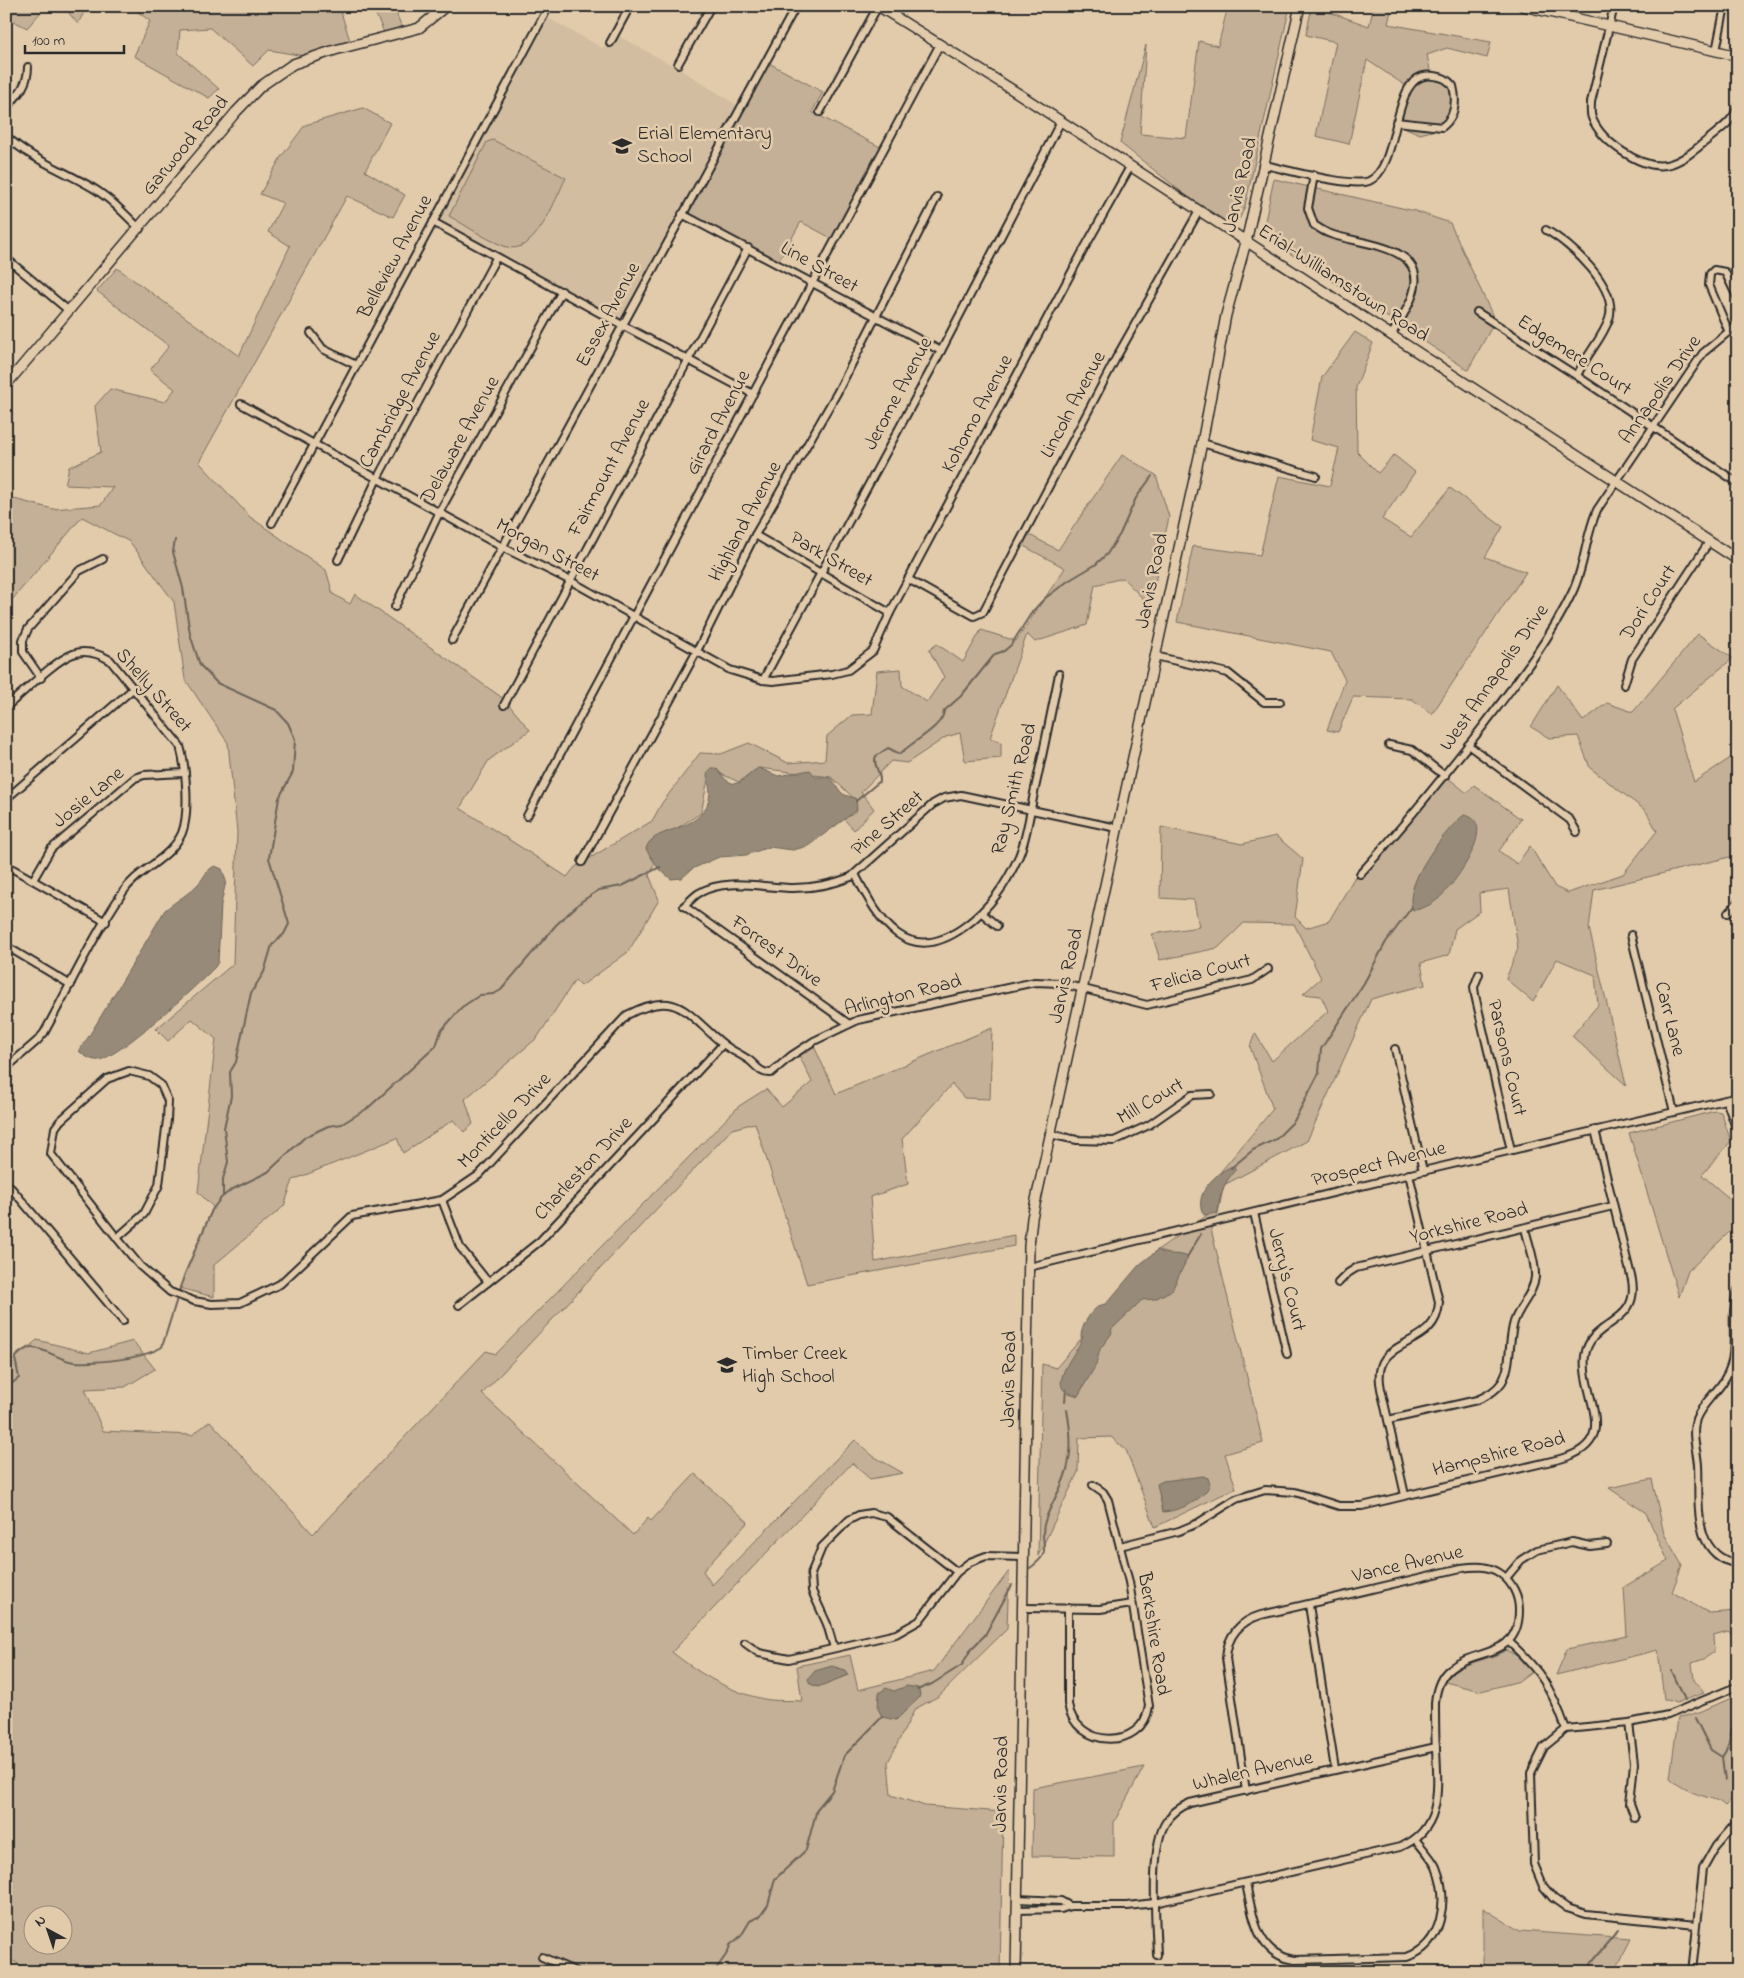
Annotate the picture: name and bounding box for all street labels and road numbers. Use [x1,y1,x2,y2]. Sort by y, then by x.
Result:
street label: Garwood Road [135,90,237,202]
street label: Jarvis Road [1216,135,1266,235]
street label: Belleview Avenue [351,190,441,325]
street label: Erial-Williamstown Road [1252,218,1434,350]
street label: Line Street [775,235,864,301]
street label: Essex Avenue [569,257,649,373]
street label: Edgemere Court [1510,308,1637,405]
street label: Cambridge Avenue [353,326,450,474]
street label: Annapolis Drive [1613,329,1709,451]
street label: Jerome Avenue [857,332,941,456]
street label: Lincoln Avenue [1034,346,1114,464]
street label: Kohomo Avenue [935,350,1021,478]
street label: Girard Avenue [679,365,759,481]
street label: Delaware Avenue [413,371,508,510]
street label: Fairmount Avenue [561,394,659,543]
street label: Highland Avenue [702,456,791,588]
street label: Morgan Street [489,511,604,592]
street label: Park Street [784,525,878,596]
street label: Jarvis Road [1129,531,1177,631]
street label: Dori Court [1613,559,1685,648]
street label: West Annapolis Drive [1433,598,1557,757]
street label: Shelly Street [108,642,198,740]
street label: Ray Smith Road [985,720,1045,858]
street label: Josie Lane [47,760,131,836]
street label: Pine Street [845,784,931,864]
street label: Forrest Drive [724,908,828,995]
street label: Jarvis Road [1042,926,1092,1026]
street label: Felicia Court [1147,947,1255,1002]
street label: Arlington Road [841,967,965,1026]
street label: Carr Lane [1646,979,1692,1060]
street label: Parsons Court [1479,997,1534,1119]
street label: Monticello Drive [451,1066,559,1176]
street label: Mill Court [1112,1071,1190,1133]
street label: Charleston Drive [528,1110,640,1228]
street label: Prospect Avenue [1309,1134,1449,1196]
street label: Yorkshire Road [1407,1195,1531,1253]
street label: Jerry's Court [1259,1225,1313,1335]
street label: Jarvis Road [995,1330,1025,1428]
street label: Hampshire Road [1430,1425,1568,1485]
street label: Vance Avenue [1349,1538,1466,1592]
street label: Berkshire Road [1129,1569,1177,1698]
street label: Jarvis Road [987,1735,1017,1833]
street label: Whalen Avenue [1190,1744,1316,1800]

